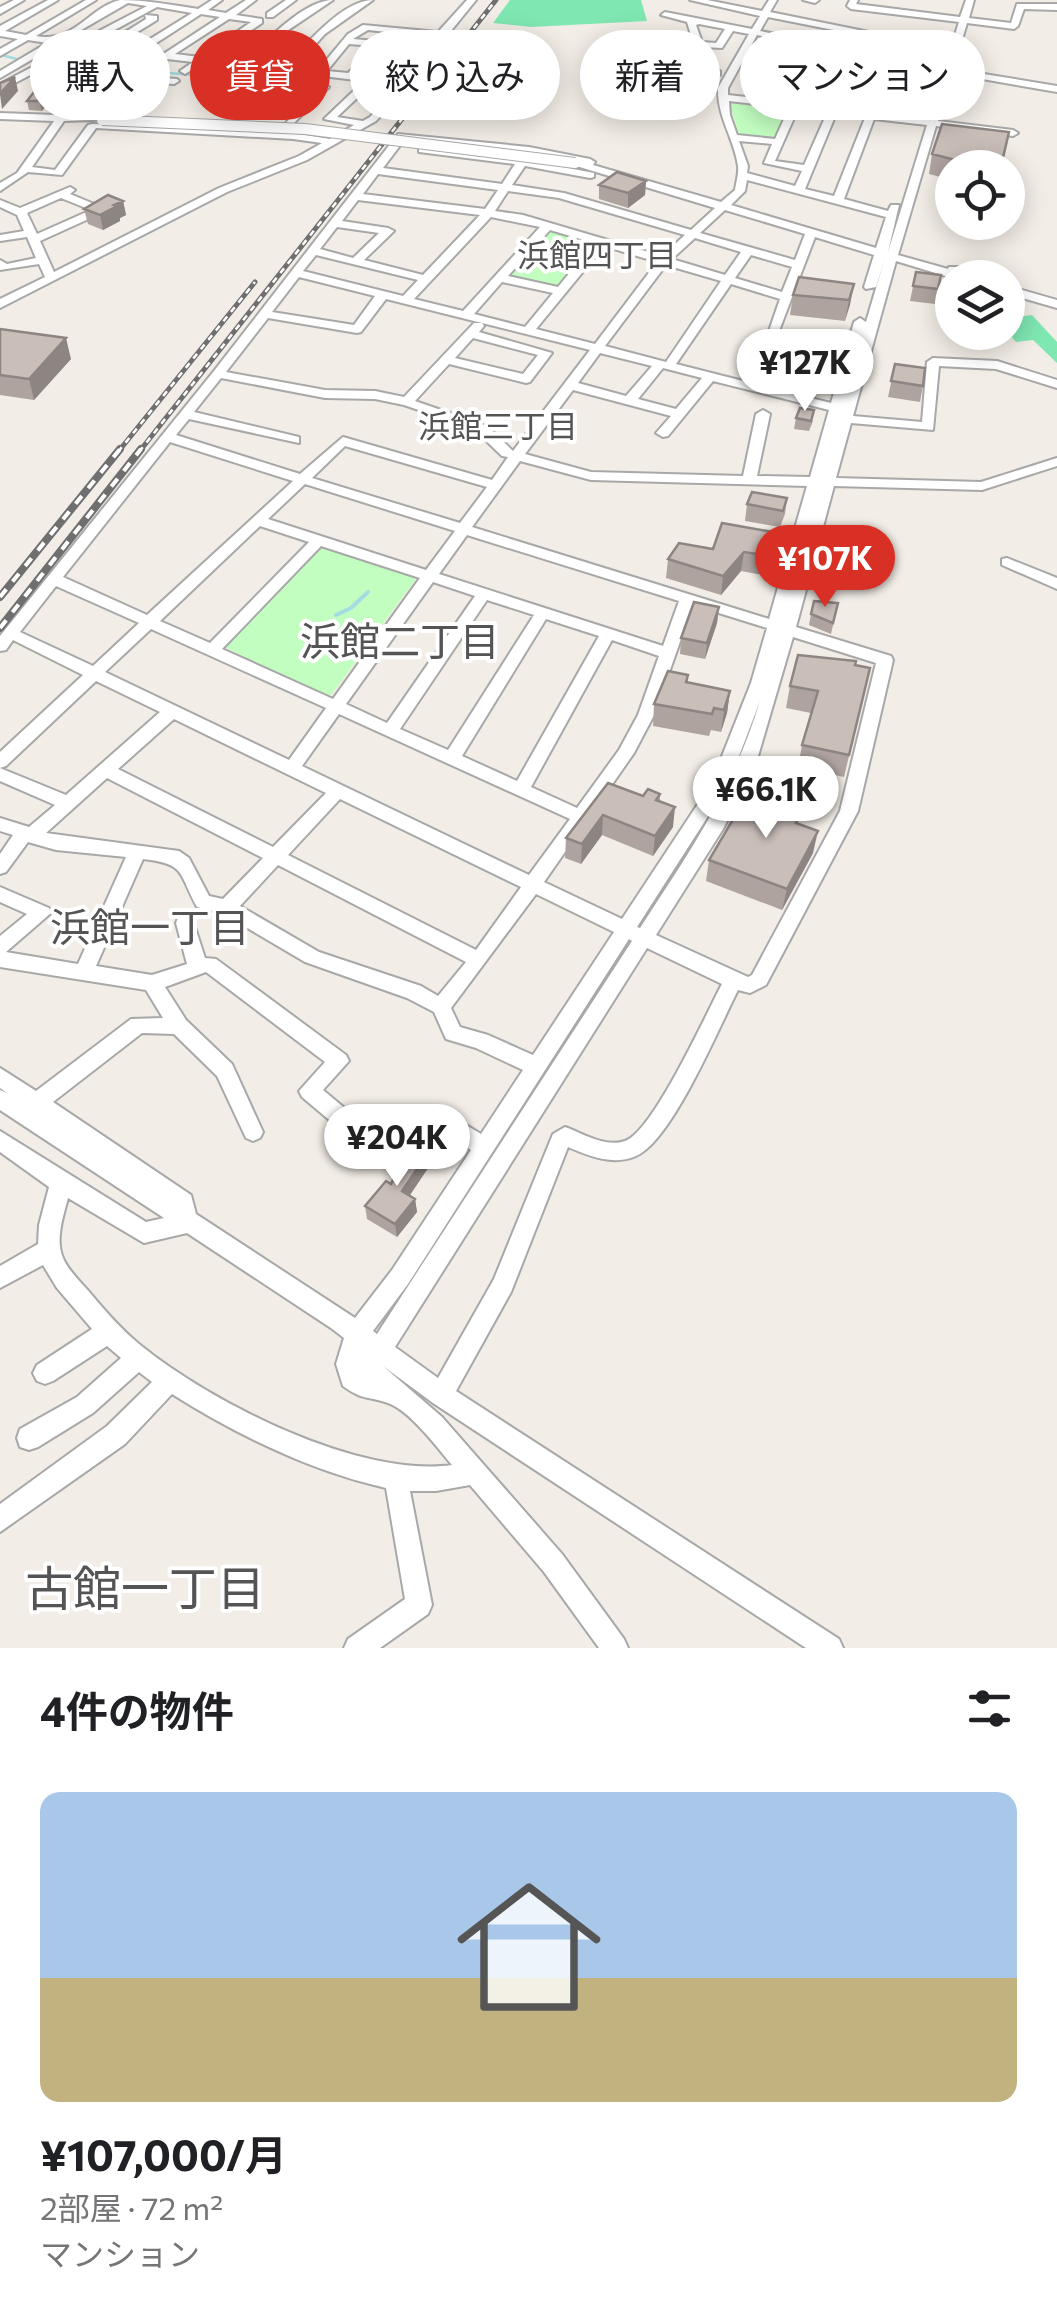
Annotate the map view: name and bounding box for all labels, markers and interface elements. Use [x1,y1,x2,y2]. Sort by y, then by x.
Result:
chip: 購入 [30,30,170,120]
chip: 賃貸 [190,30,330,120]
chip: 絞り込み [350,30,560,120]
chip: 新着 [580,30,720,120]
chip: マンション [740,30,985,120]
map controls [935,150,1025,350]
button: locate [935,150,1025,240]
district label: 浜館四丁目 [517,234,677,274]
button: layers [935,260,1025,350]
pin: ¥127K [735,329,875,414]
text: ¥127K [759,341,851,381]
district label: 浜館三丁目 [418,405,578,445]
pin: ¥107K [755,525,895,610]
text: ¥107K [777,537,873,577]
district label: 浜館二丁目 [300,615,500,664]
pin: ¥66.1K [685,756,847,841]
text: ¥66.1K [715,768,817,808]
district label: 浜館一丁目 [50,901,250,950]
pin: ¥204K [327,1104,467,1189]
text: ¥204K [346,1116,448,1156]
district label: 古館一丁目 [25,1557,265,1616]
icon: filters [962,1681,1017,1736]
text: 4件の物件 [40,1684,234,1736]
icon: home [439,1857,619,2037]
text: ¥107,000/月 [40,2128,287,2180]
text: 2部屋 · 72 m² [40,2187,223,2227]
text: マンション [40,2233,200,2273]

